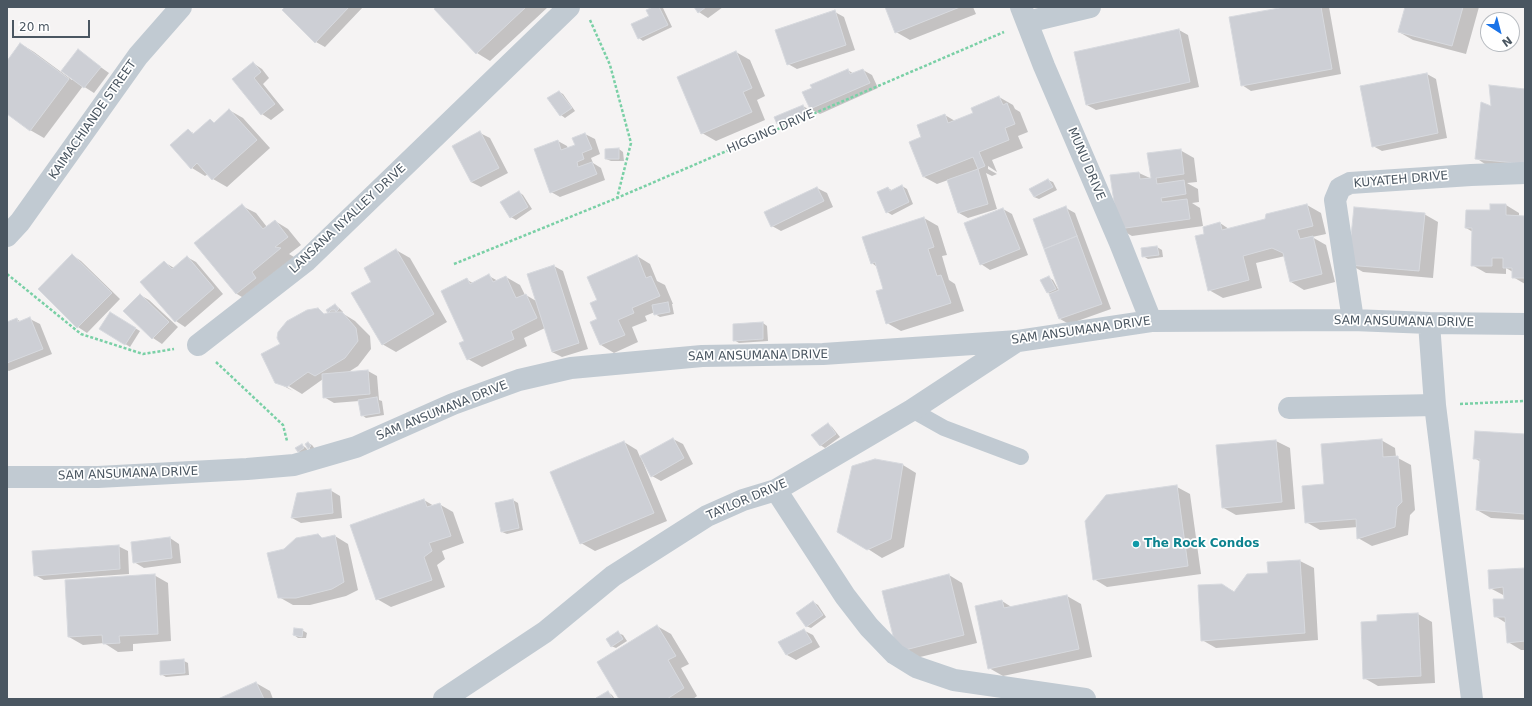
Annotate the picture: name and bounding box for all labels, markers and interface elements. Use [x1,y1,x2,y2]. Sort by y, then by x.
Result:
scale bar [14,12,92,38]
north arrow [1480,12,1520,52]
text: 20 m [19,20,50,34]
text: N [1499,33,1514,49]
street label: KAIMACHIANDE STREET [46,58,140,182]
street label: HIGGING DRIVE [725,107,817,157]
street label: MUNU DRIVE [1064,125,1108,203]
street label: LANSANA NYALLEY DRIVE [287,161,409,277]
street label: KUYATEH DRIVE [1353,169,1449,191]
street label: SAM ANSUMANA DRIVE [1011,314,1151,348]
street label: SAM ANSUMANA DRIVE [1334,314,1474,330]
street label: SAM ANSUMANA DRIVE [688,348,828,364]
street label: SAM ANSUMANA DRIVE [374,378,510,444]
street label: SAM ANSUMANA DRIVE [58,464,198,484]
street label: TAYLOR DRIVE [705,477,789,523]
place label: The Rock Condos [1144,537,1259,551]
marker: The Rock Condos [1131,539,1141,549]

